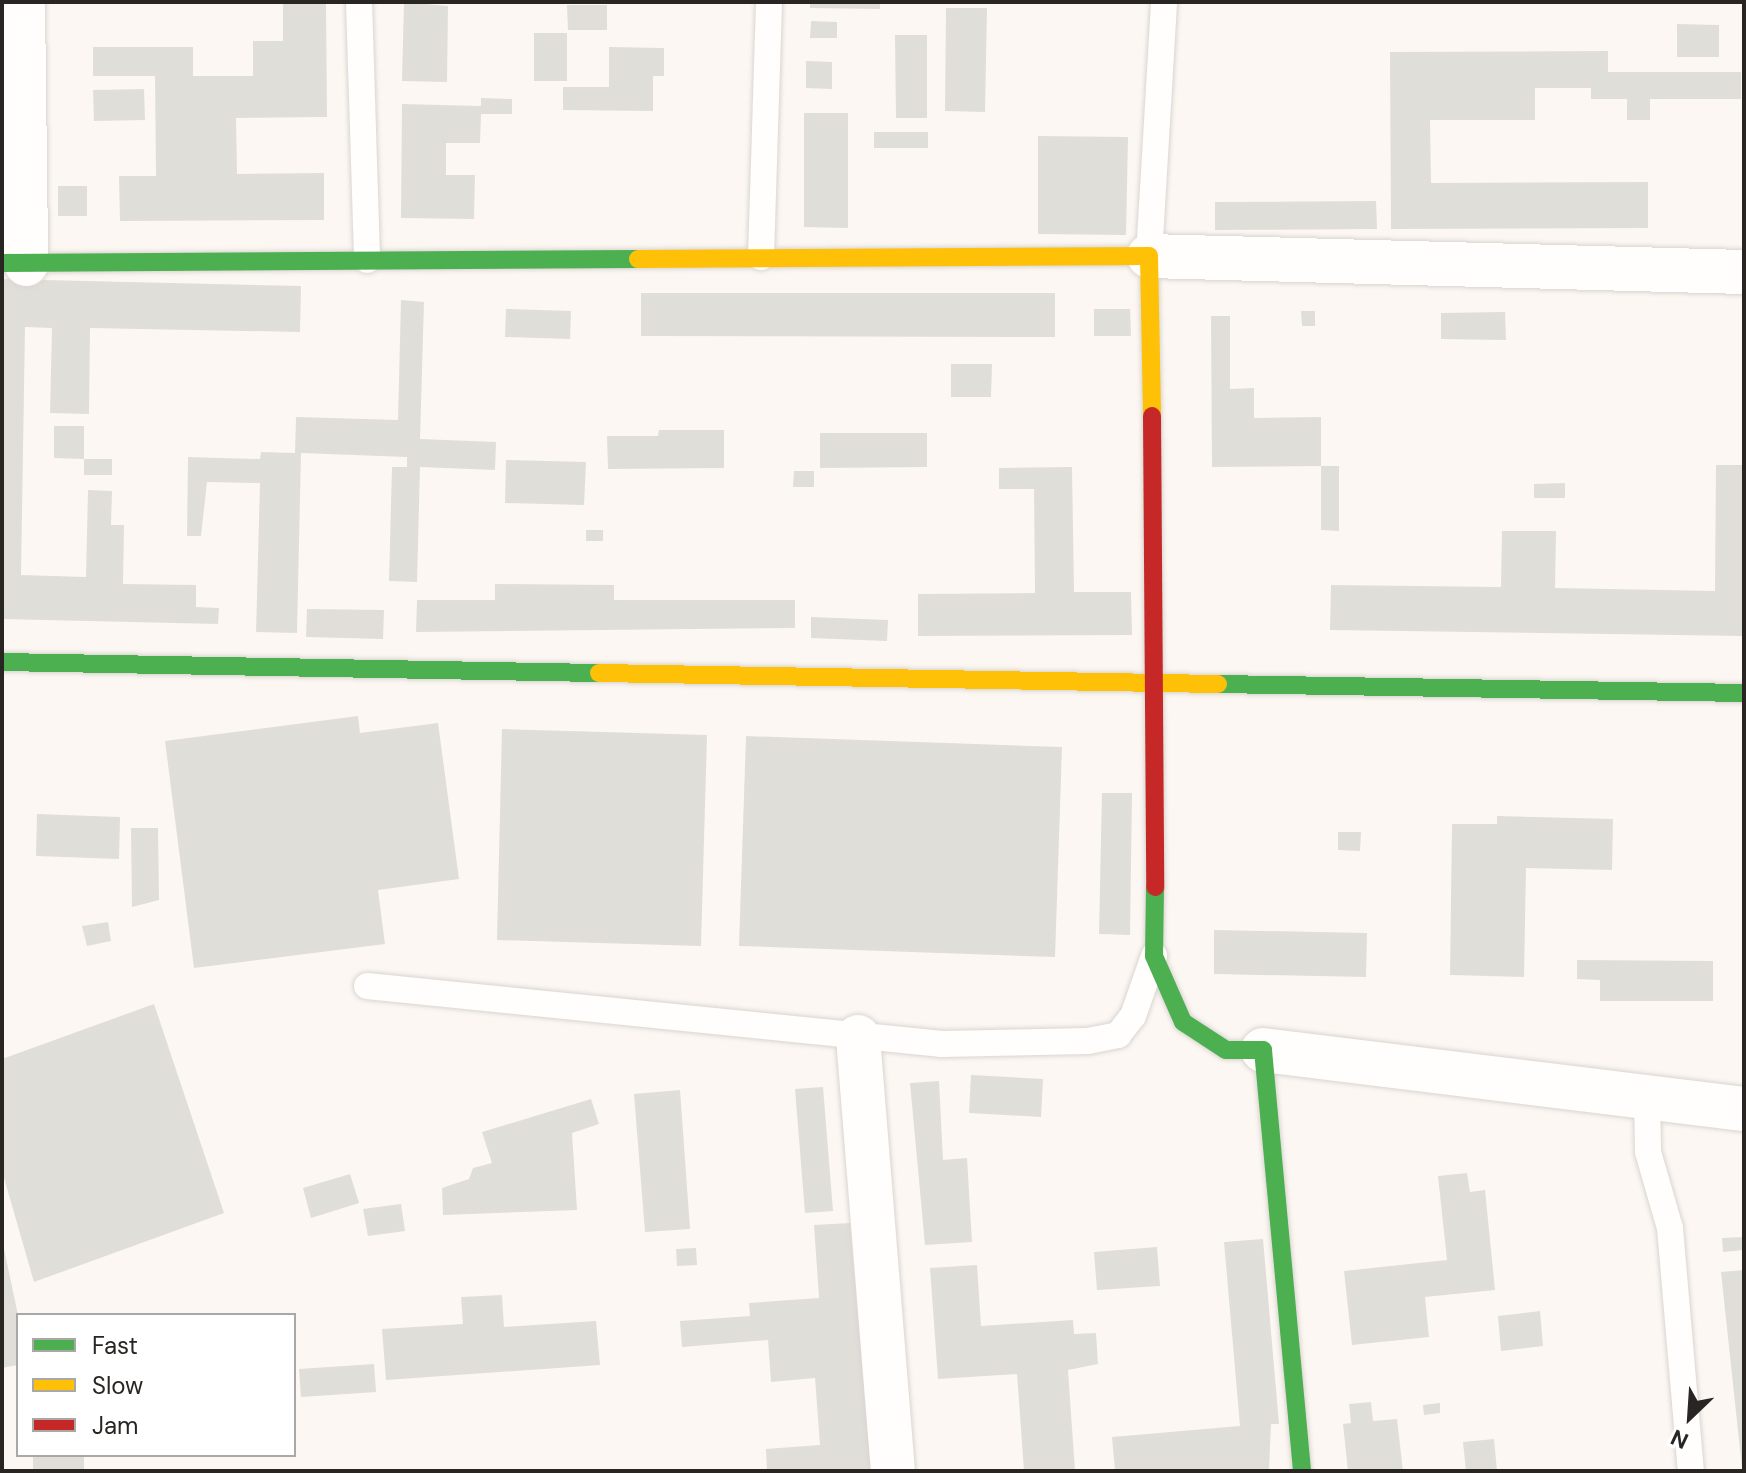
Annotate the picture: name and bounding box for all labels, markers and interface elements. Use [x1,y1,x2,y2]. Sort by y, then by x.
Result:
legend [16,1313,296,1457]
text: Fast [92,1330,138,1361]
text: Slow [92,1370,143,1401]
north arrow [1650,1377,1730,1457]
text: Jam [92,1410,138,1441]
text: N [1666,1423,1693,1456]

